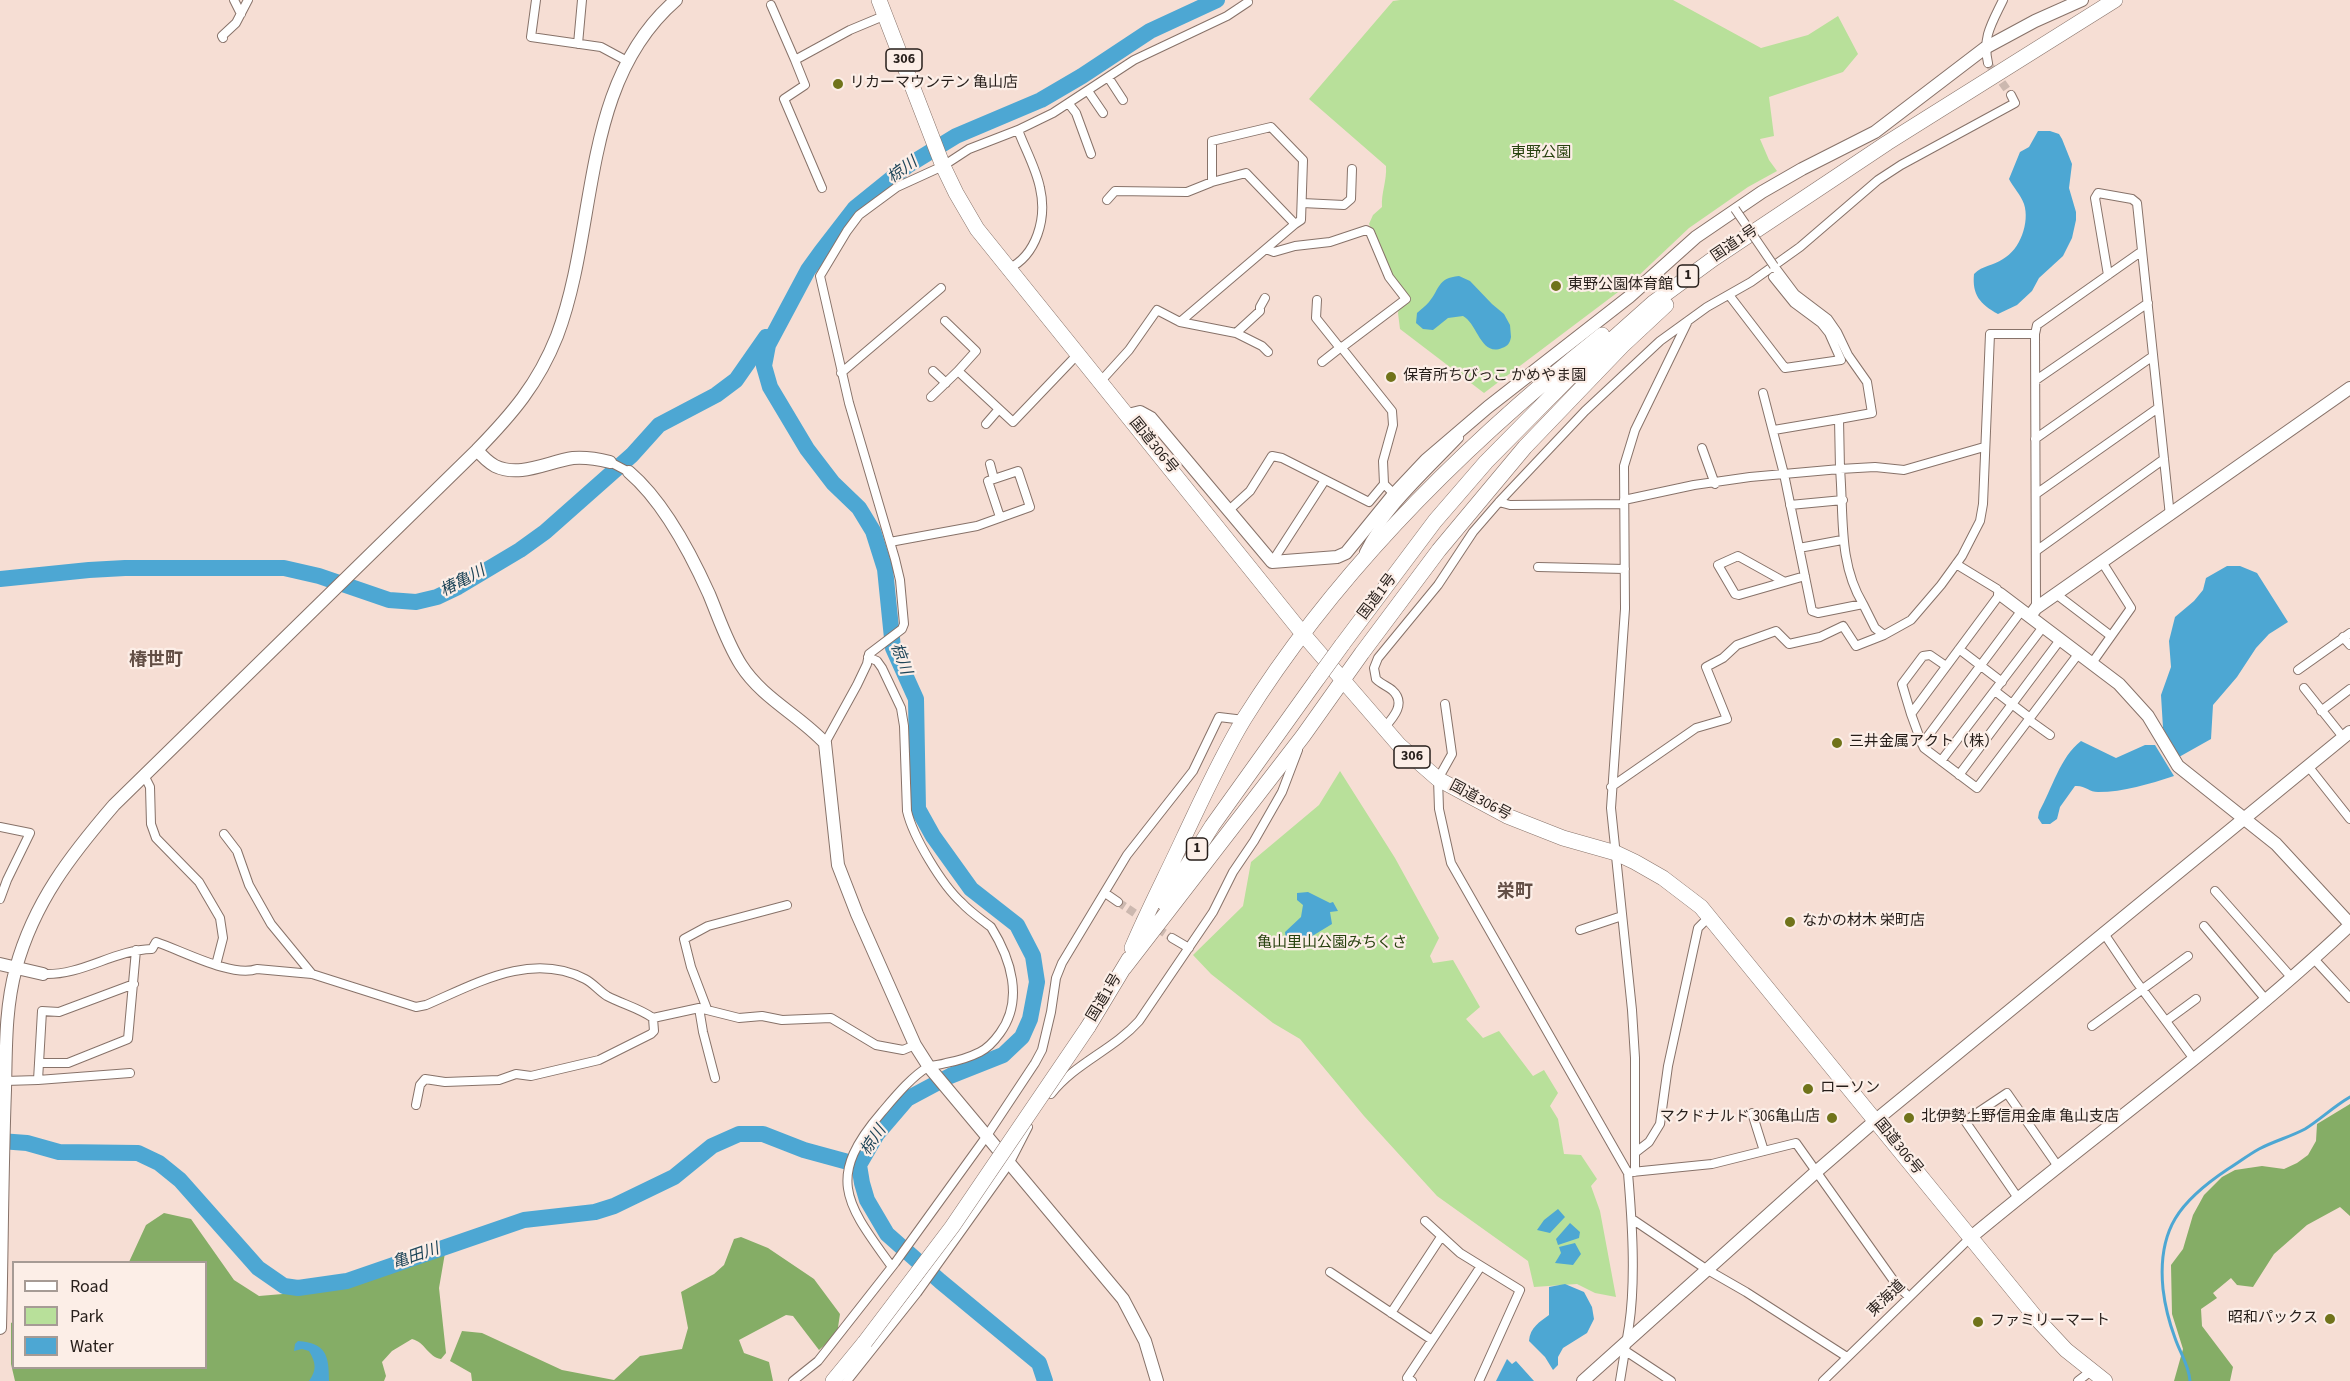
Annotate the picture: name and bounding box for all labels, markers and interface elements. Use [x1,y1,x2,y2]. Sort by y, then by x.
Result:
road number: 306 [886,49,922,71]
place label: リカーマウンテン 亀山店 [850,75,1018,93]
marker: リカーマウンテン 亀山店 [831,77,845,91]
park label: 東野公園 [1511,145,1571,163]
water label: 椋川 [884,154,922,188]
street label: 国道1号 [1708,222,1762,266]
road number: 1 [1678,265,1698,287]
place label: 東野公園体育館 [1568,277,1673,295]
marker: 東野公園体育館 [1549,279,1563,293]
place label: 保育所ちびっこ かめやま園 [1403,368,1586,386]
marker: 保育所ちびっこ かめやま園 [1384,370,1398,384]
street label: 国道306号 [1125,414,1181,478]
water label: 椿亀川 [437,562,489,602]
street label: 国道1号 [1355,571,1401,623]
water label: 椋川 [886,641,914,677]
district label: 椿世町 [129,650,183,672]
place label: 三井金属アクト（株） [1849,734,1999,752]
marker: 三井金属アクト（株） [1830,736,1844,750]
road number: 306 [1394,746,1430,768]
street label: 国道306号 [1446,777,1514,825]
road number: 1 [1186,838,1208,860]
district label: 栄町 [1497,882,1533,904]
place label: なかの材木 栄町店 [1802,913,1925,931]
marker: なかの材木 栄町店 [1783,915,1797,929]
park label: 亀山里山公園みちくさ [1257,935,1407,953]
street label: 国道1号 [1084,971,1126,1025]
place label: ローソン [1820,1080,1880,1098]
marker: ローソン [1801,1082,1815,1096]
place label: マクドナルド 306亀山店 [1660,1109,1820,1127]
place label: 北伊勢上野信用金庫 亀山支店 [1921,1109,2119,1127]
marker: マクドナルド 306亀山店 [1825,1111,1839,1125]
marker: 北伊勢上野信用金庫 亀山支店 [1902,1111,1916,1125]
street label: 国道306号 [1870,1115,1926,1179]
water label: 椋川 [857,1122,891,1160]
water label: 亀田川 [390,1240,442,1274]
legend [12,1261,207,1369]
text: Road [70,1274,109,1299]
street label: 東海道 [1865,1277,1909,1321]
text: Park [70,1304,104,1329]
place label: 昭和パックス [2228,1310,2318,1328]
marker: 昭和パックス [2323,1312,2337,1326]
place label: ファミリーマート [1990,1313,2110,1331]
marker: ファミリーマート [1971,1315,1985,1329]
text: Water [70,1334,114,1359]

